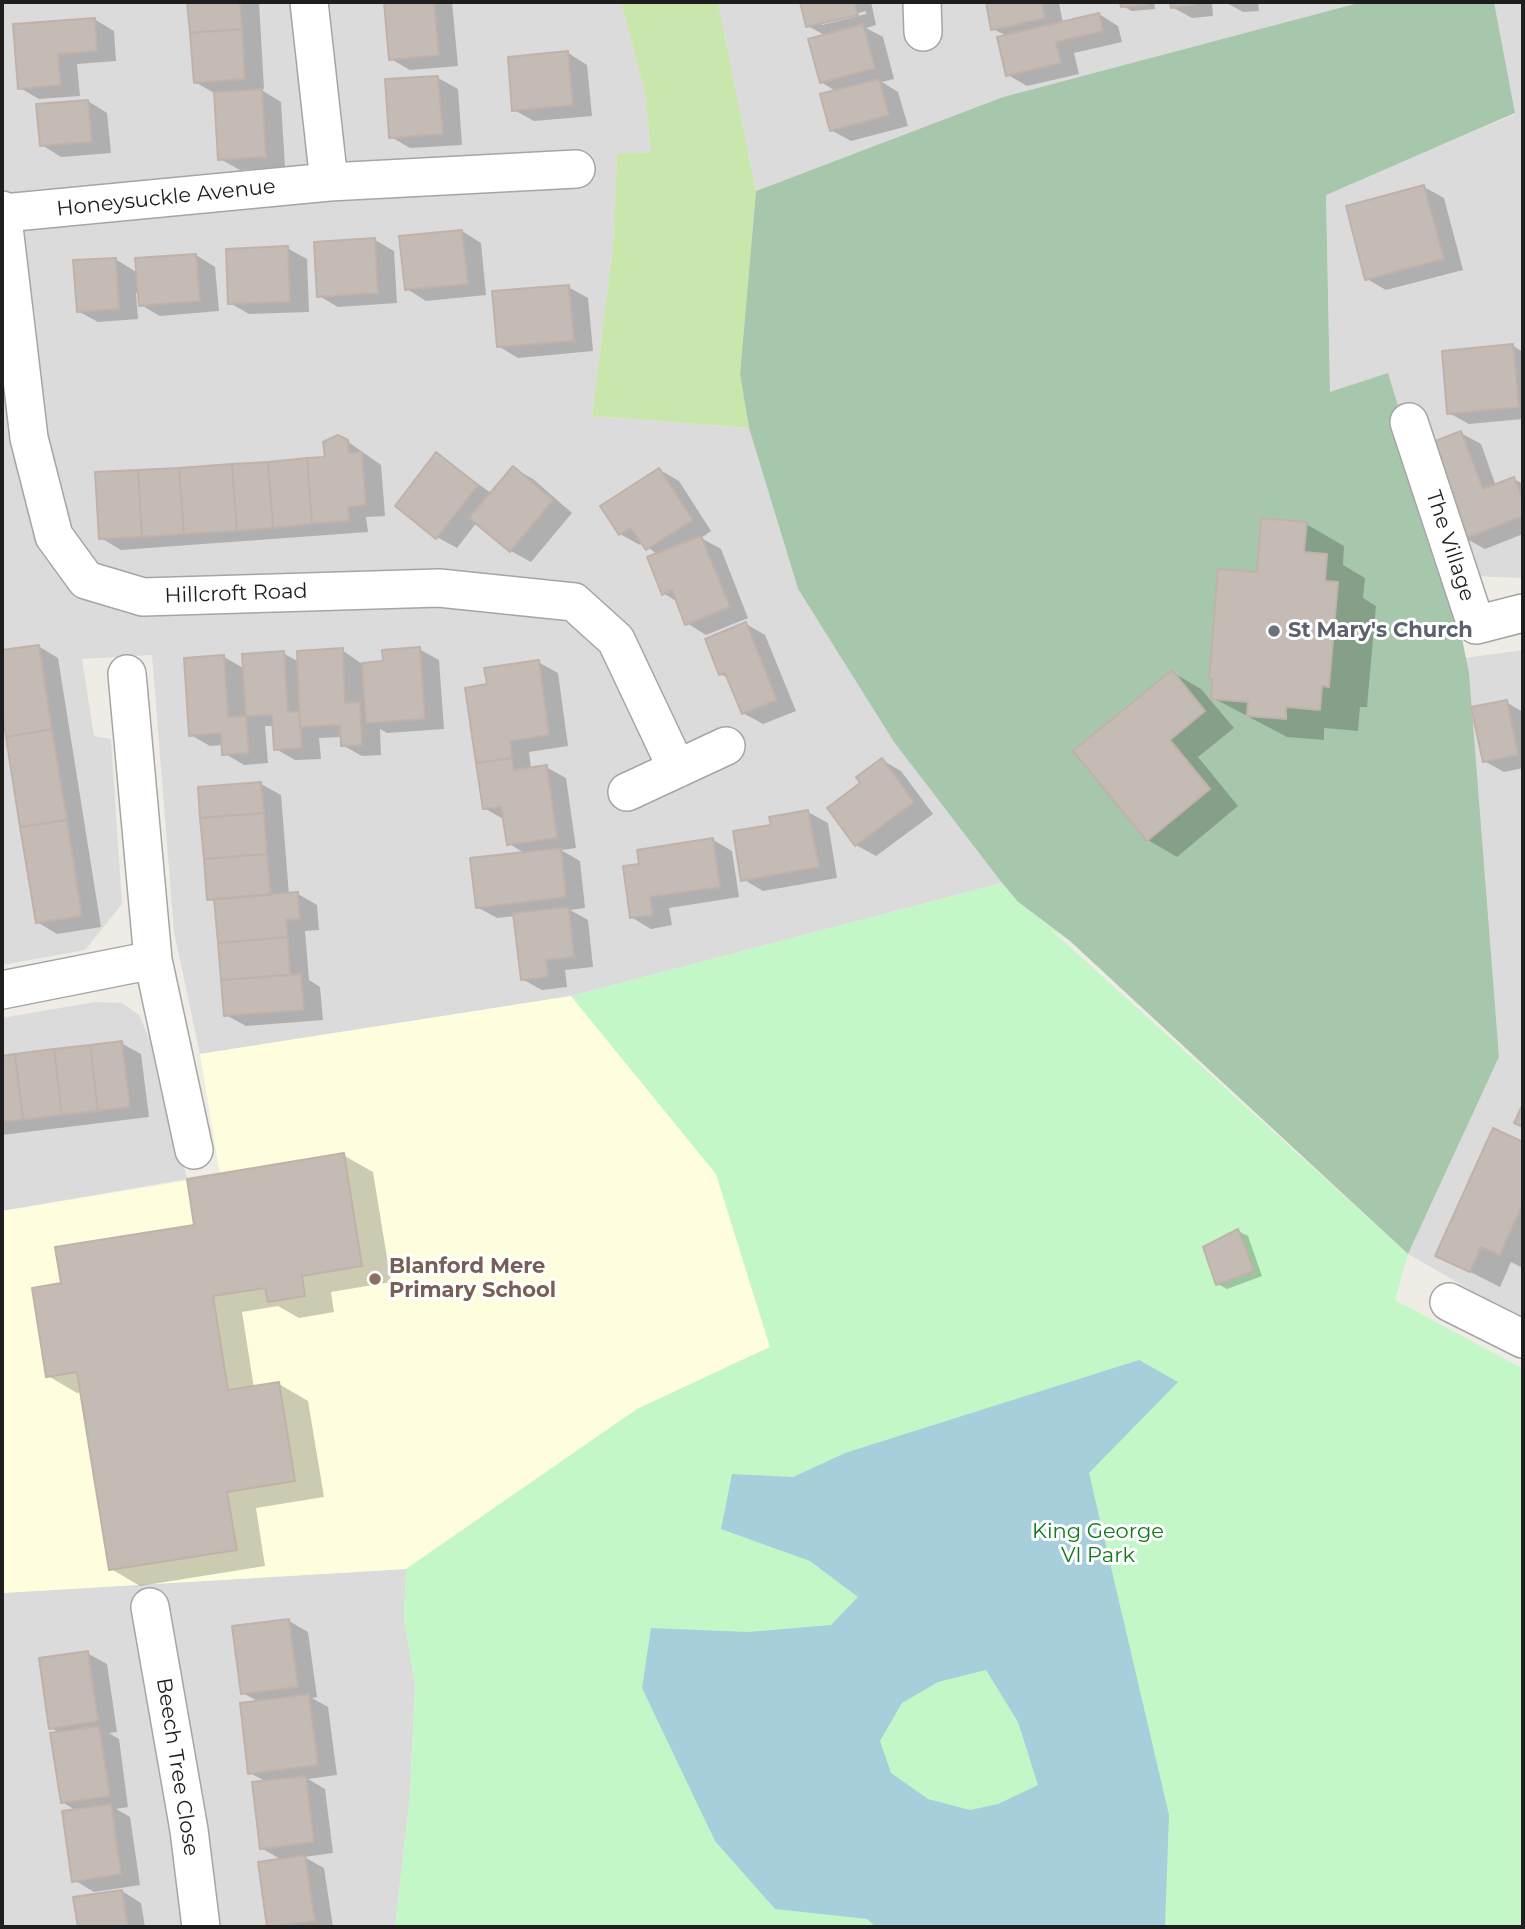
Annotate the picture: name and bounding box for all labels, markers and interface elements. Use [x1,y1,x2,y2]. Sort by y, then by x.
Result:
street label: Honeysuckle Avenue [55,174,277,222]
street label: The Village [1420,487,1480,605]
street label: Hillcroft Road [164,579,308,609]
place label: St Mary's Church [1288,618,1473,644]
marker: St Mary's Church [1266,623,1282,639]
place label: Blanford Mere Primary School [389,1254,556,1304]
marker: Blanford Mere Primary School [367,1271,383,1287]
park label: King George VI Park [1032,1519,1164,1569]
street label: Beech Tree Close [150,1676,204,1858]

